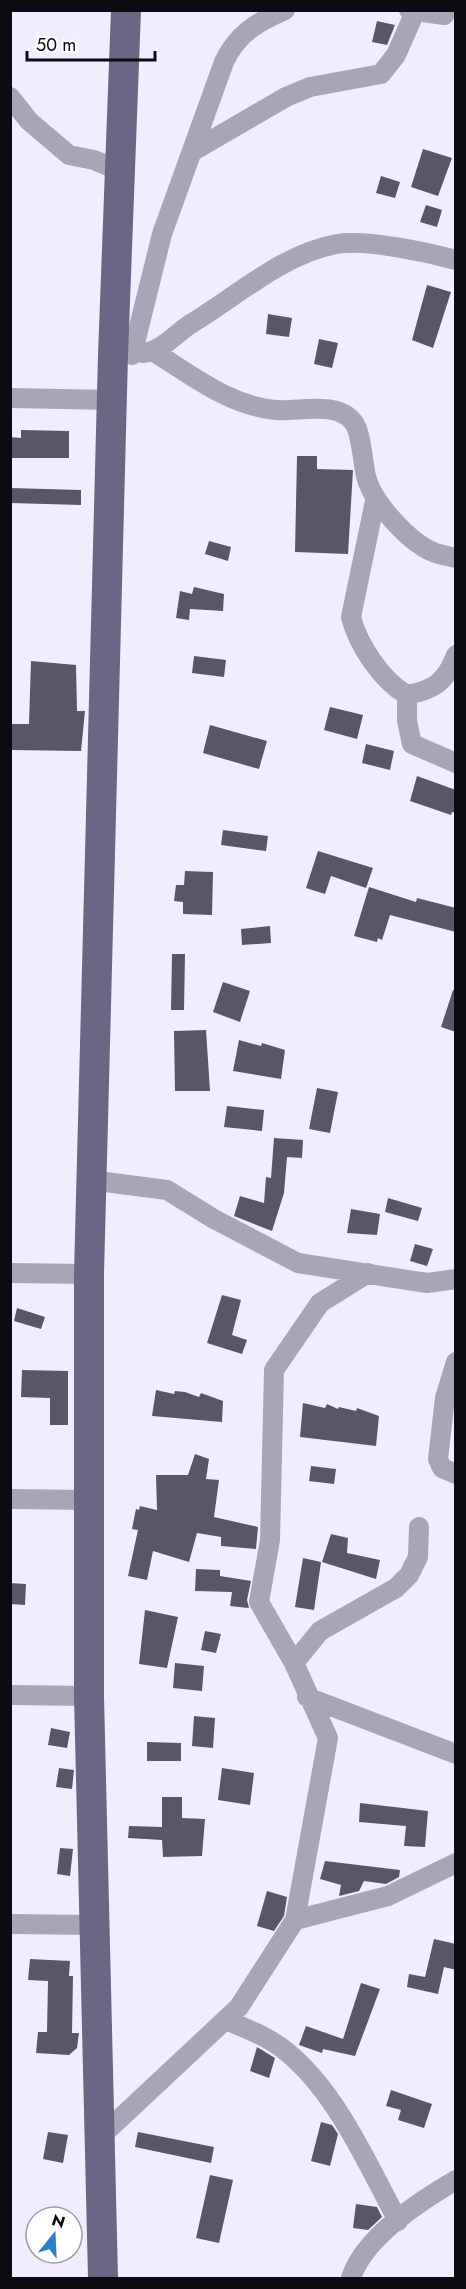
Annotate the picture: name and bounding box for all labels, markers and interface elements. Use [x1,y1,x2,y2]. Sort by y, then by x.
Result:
scale bar [27,24,154,62]
text: 50 m [36,32,76,58]
north arrow [24,2205,84,2265]
text: N [49,2208,68,2234]

